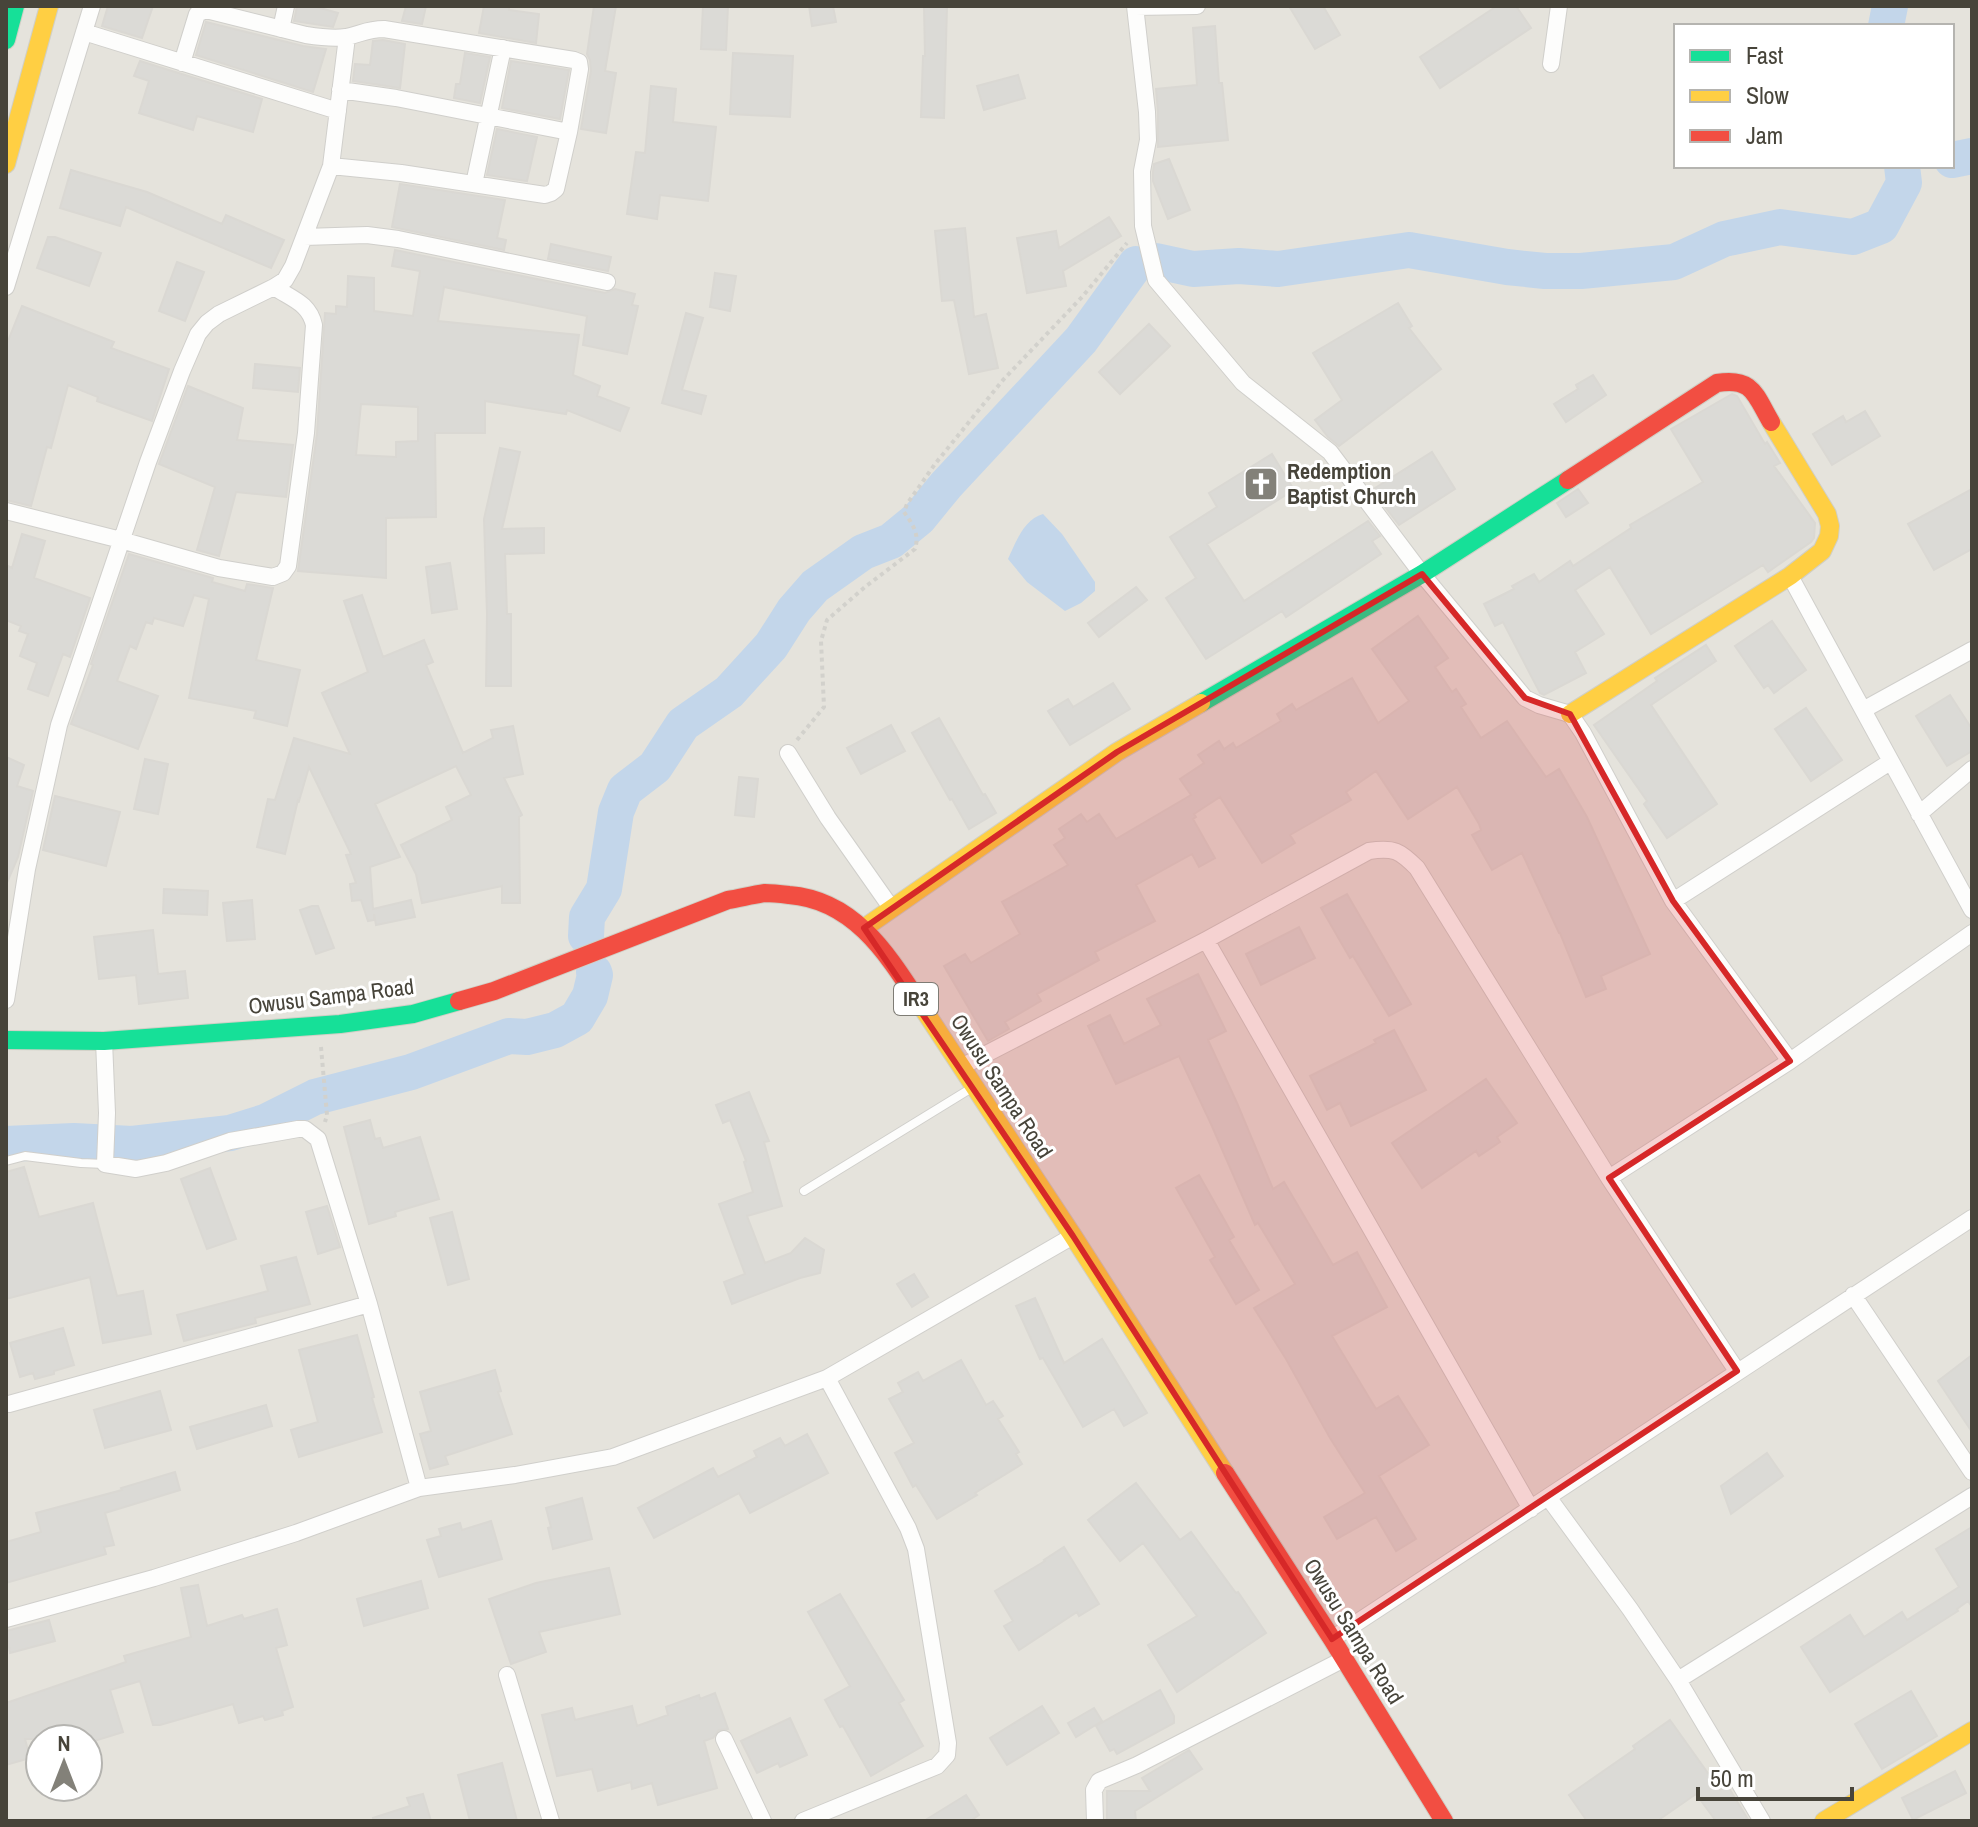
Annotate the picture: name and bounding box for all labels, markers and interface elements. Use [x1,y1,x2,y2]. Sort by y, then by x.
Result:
legend [1674,24,1954,168]
text: Fast [1746,39,1784,71]
text: Slow [1746,79,1789,111]
text: Jam [1746,119,1783,151]
place label: Redemption Baptist Church [1287,456,1416,511]
church icon: Redemption Baptist Church [1242,465,1280,503]
street label: Owusu Sampa Road [247,971,415,1021]
road number: IR3 [894,983,938,1015]
street label: Owusu Sampa Road [944,1008,1060,1164]
street label: Owusu Sampa Road [1297,1552,1411,1710]
north arrow [24,1723,104,1803]
text: N [57,1728,71,1758]
scale bar [1698,1751,1852,1801]
text: 50 m [1710,1762,1754,1794]

